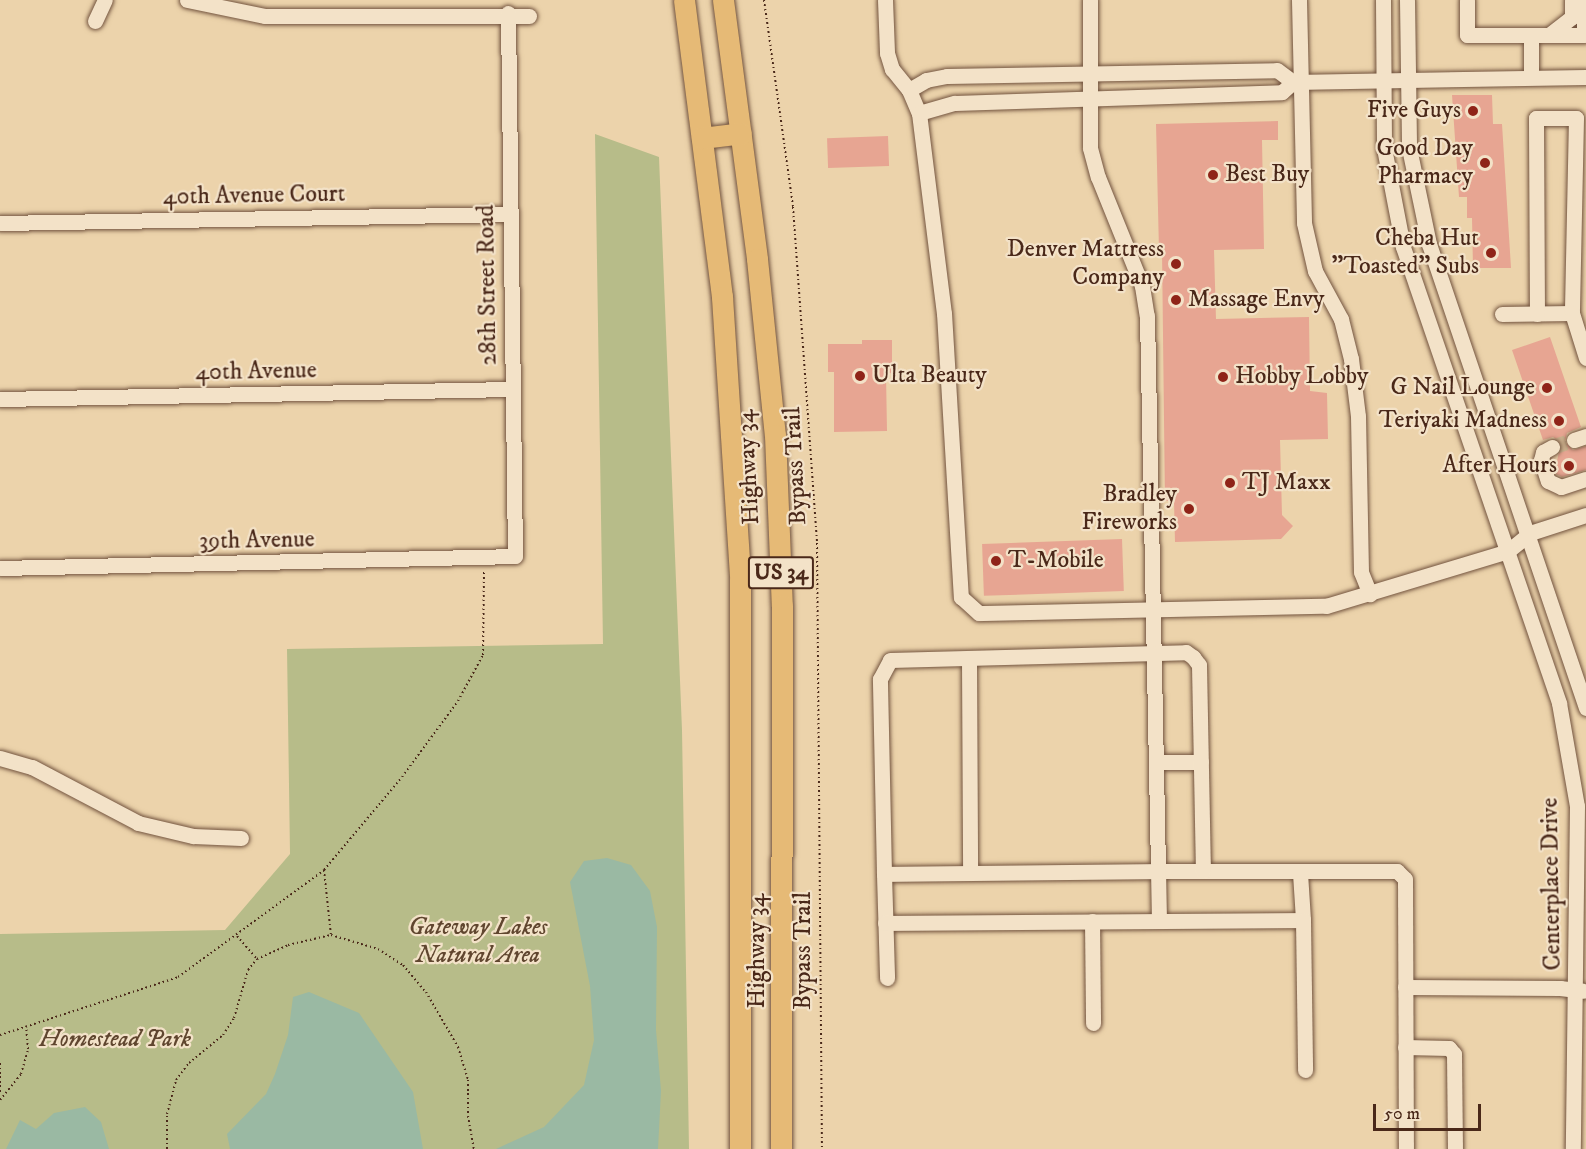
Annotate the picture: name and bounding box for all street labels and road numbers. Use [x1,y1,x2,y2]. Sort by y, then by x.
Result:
street label: 40th Avenue Court [163,180,345,212]
street label: 28th Street Road [472,204,504,366]
street label: 40th Avenue [195,357,317,387]
street label: Bypass Trail [779,406,813,526]
street label: Highway 34 [732,409,766,525]
street label: 39th Avenue [199,526,315,556]
road number: US 34 [746,554,816,592]
street label: Centerplace Drive [1536,797,1568,971]
street label: Bypass Trail [790,892,818,1010]
street label: Highway 34 [744,893,772,1009]

